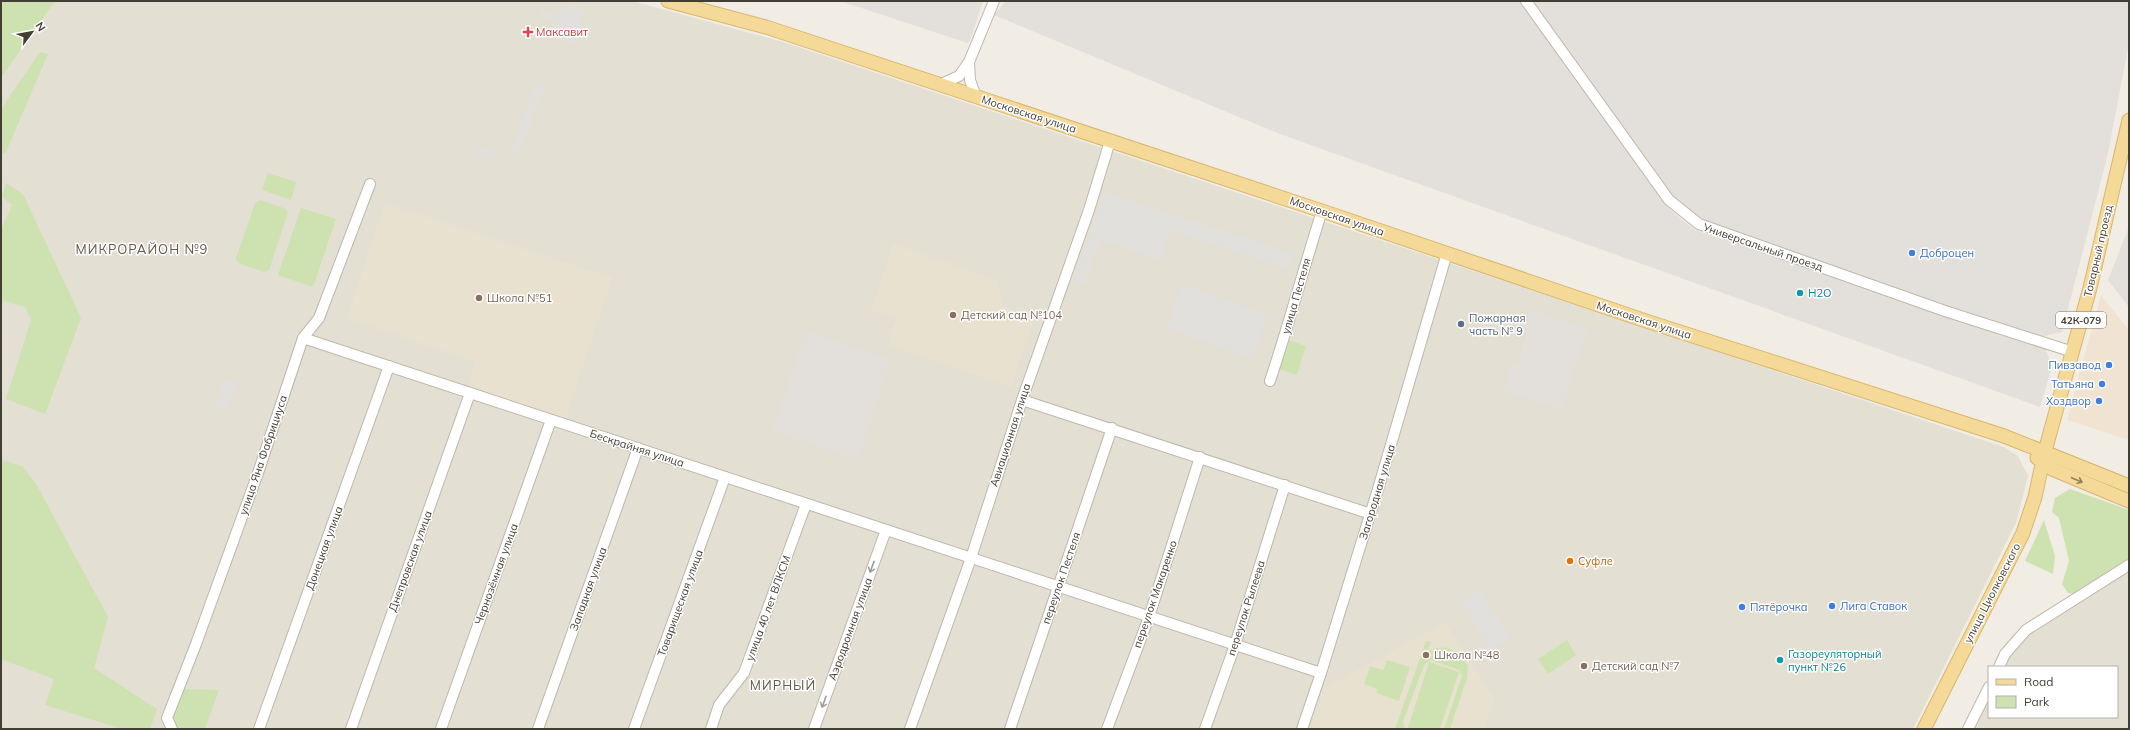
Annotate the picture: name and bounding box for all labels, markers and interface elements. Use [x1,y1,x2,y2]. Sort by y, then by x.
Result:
north arrow [12,12,52,52]
text: N [32,19,49,34]
place label: Максавит [536,25,588,39]
marker: Максавит [523,27,533,37]
street label: Московская улица [980,92,1078,136]
street label: Московская улица [1288,193,1386,239]
street label: Товарный проезд [2081,203,2115,298]
street label: Универсальный проезд [1700,220,1825,274]
district label: МИКРОРАЙОН №9 [76,241,208,257]
place label: Доброцен [1920,246,1974,260]
marker: Доброцен [1907,248,1917,258]
street label: улица Пестеля [1278,256,1314,336]
place label: Н2О [1808,286,1832,300]
marker: Н2О [1795,288,1805,298]
place label: Школа №51 [487,291,552,305]
marker: Школа №51 [474,293,484,303]
street label: Московская улица [1595,298,1693,342]
place label: Детский сад №104 [961,308,1062,322]
marker: Детский сад №104 [948,310,958,320]
place label: Пожарная часть № 9 [1469,311,1525,338]
road number: 42К-079 [2056,312,2106,328]
marker: Пожарная часть № 9 [1456,319,1466,329]
place label: Пивзавод [2048,358,2101,372]
marker: Пивзавод [2104,360,2114,370]
place label: Татьяна [2051,377,2094,391]
marker: Татьяна [2097,379,2107,389]
street label: Авиационная улица [987,381,1033,489]
street label: улица Яна Фабрициуса [236,393,290,517]
place label: Хоздвор [2046,394,2091,408]
marker: Хоздвор [2094,396,2104,406]
street label: Бескрайняя улица [588,426,686,470]
street label: Загородная улица [1356,443,1398,541]
one-way arrow [2070,476,2082,484]
street label: Донецкая улица [302,504,346,592]
street label: Днепровская улица [385,509,435,613]
street label: Чернозёмная улица [471,521,521,627]
street label: переулок Пестеля [1039,530,1083,626]
street label: переулок Макаренко [1130,538,1180,650]
street label: улица Циолковского [1961,541,2023,645]
street label: Западная улица [566,545,610,633]
street label: Товарищеская улица [654,548,706,658]
street label: улица 40 лет ВЛКСМ [742,553,794,663]
place label: Суфле [1578,554,1613,568]
marker: Суфле [1565,556,1575,566]
street label: переулок Рылеева [1224,559,1268,657]
one-way arrow [868,560,876,572]
street label: Аэродромная улица [825,576,875,682]
place label: Лига Ставок [1840,599,1907,613]
place label: Пятёрочка [1750,600,1807,614]
marker: Лига Ставок [1827,601,1837,611]
marker: Пятёрочка [1737,602,1747,612]
place label: Газореуляторный пункт №26 [1788,647,1882,674]
place label: Школа №48 [1434,648,1500,662]
marker: Школа №48 [1421,650,1431,660]
marker: Газореуляторный пункт №26 [1775,655,1785,665]
place label: Детский сад №7 [1592,659,1680,673]
marker: Детский сад №7 [1579,661,1589,671]
legend [1988,666,2118,718]
text: Road [2024,674,2053,689]
district label: МИРНЫЙ [750,677,816,693]
text: Park [2024,694,2050,709]
one-way arrow [819,696,827,708]

